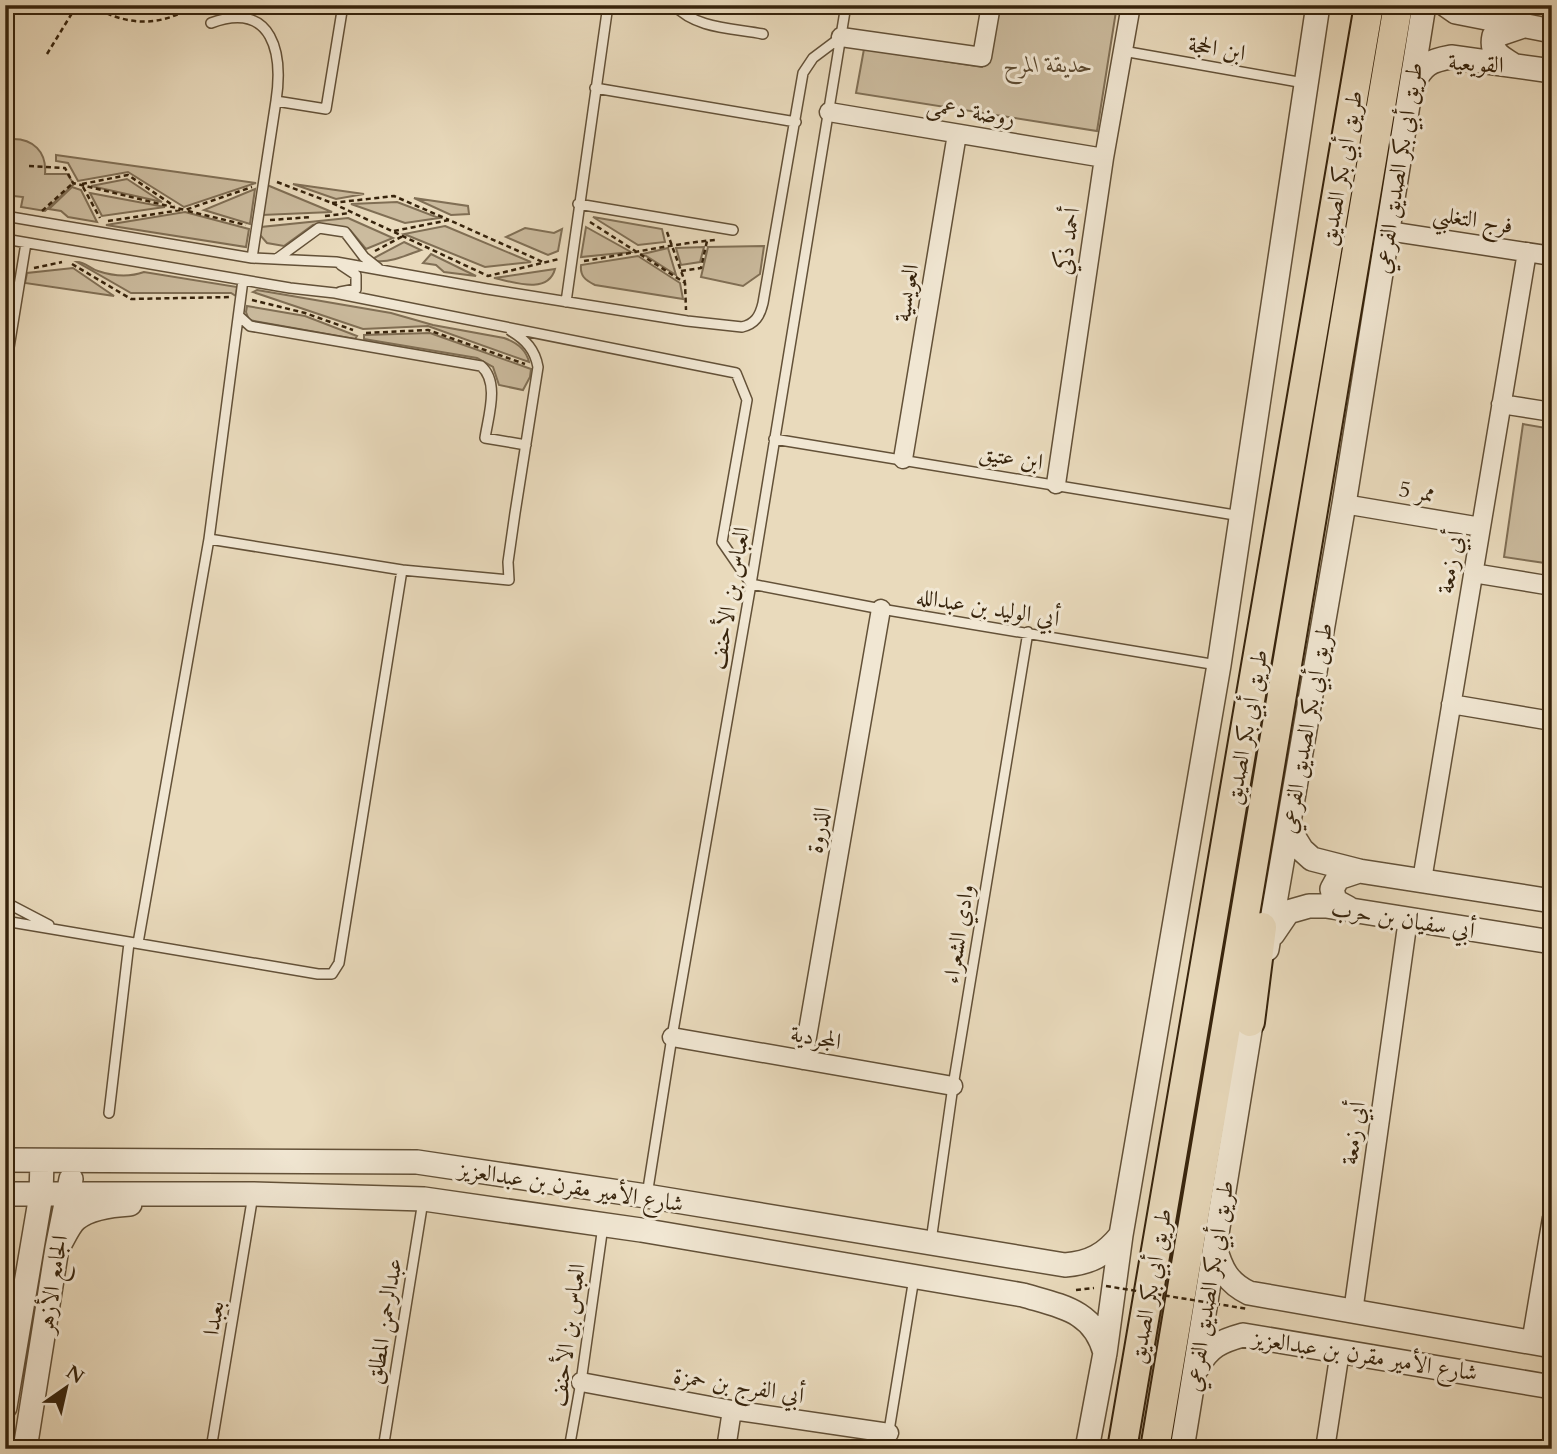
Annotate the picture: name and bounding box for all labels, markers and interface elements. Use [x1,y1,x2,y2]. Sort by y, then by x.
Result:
street label: ابن الحجة [1186,28,1248,69]
street label: القويعية [1447,46,1505,81]
park label: حديقة المرح [1003,49,1093,85]
street label: طريق أبي بكر الصديق الفرعي [1365,60,1433,276]
street label: طريق أبي بكر الصديق [1312,88,1373,249]
street label: روضة دعمى [924,89,1017,134]
street label: فرج التغلبي [1430,198,1515,246]
street label: أحمد ذكي [1046,205,1091,277]
street label: العويسية [887,262,926,324]
street label: ابن عتيق [977,437,1045,478]
street label: ممر 5 [1396,473,1437,510]
street label: العباس بن الأحنف [701,524,757,672]
street label: أبي زمعة [1429,527,1474,597]
street label: أبي الوليد بن عبدالله [914,580,1063,637]
street label: طريق أبي بكر الصديق الفرعي [1272,620,1343,837]
street label: طريق أبي بكر الصديق [1217,647,1278,808]
street label: الذروة [799,805,838,856]
street label: وادي الشعراء [935,882,985,987]
street label: أبي سفيان بن حرب [1328,892,1478,949]
street label: المجردية [788,1018,844,1057]
street label: أبي زمعة [1333,1099,1376,1167]
street label: شارع الأمير مقرن بن عبدالعزيز [454,1152,686,1224]
street label: طريق أبي بكر الصديق الفرعي [1176,1178,1244,1394]
street label: طريق أبي بكر الصديق [1121,1206,1182,1367]
street label: الجامع الأزهر [28,1233,80,1338]
street label: عبدالرحمن المطلق [359,1256,410,1386]
street label: العباس بن الأحنف [541,1261,593,1409]
street label: بعبدا [196,1299,231,1337]
street label: شارع الأمير مقرن بن عبدالعزيز [1248,1321,1480,1393]
north arrow [32,1352,102,1422]
text: N [61,1359,89,1390]
street label: أبي الفرج بن حمزة [671,1359,807,1416]

